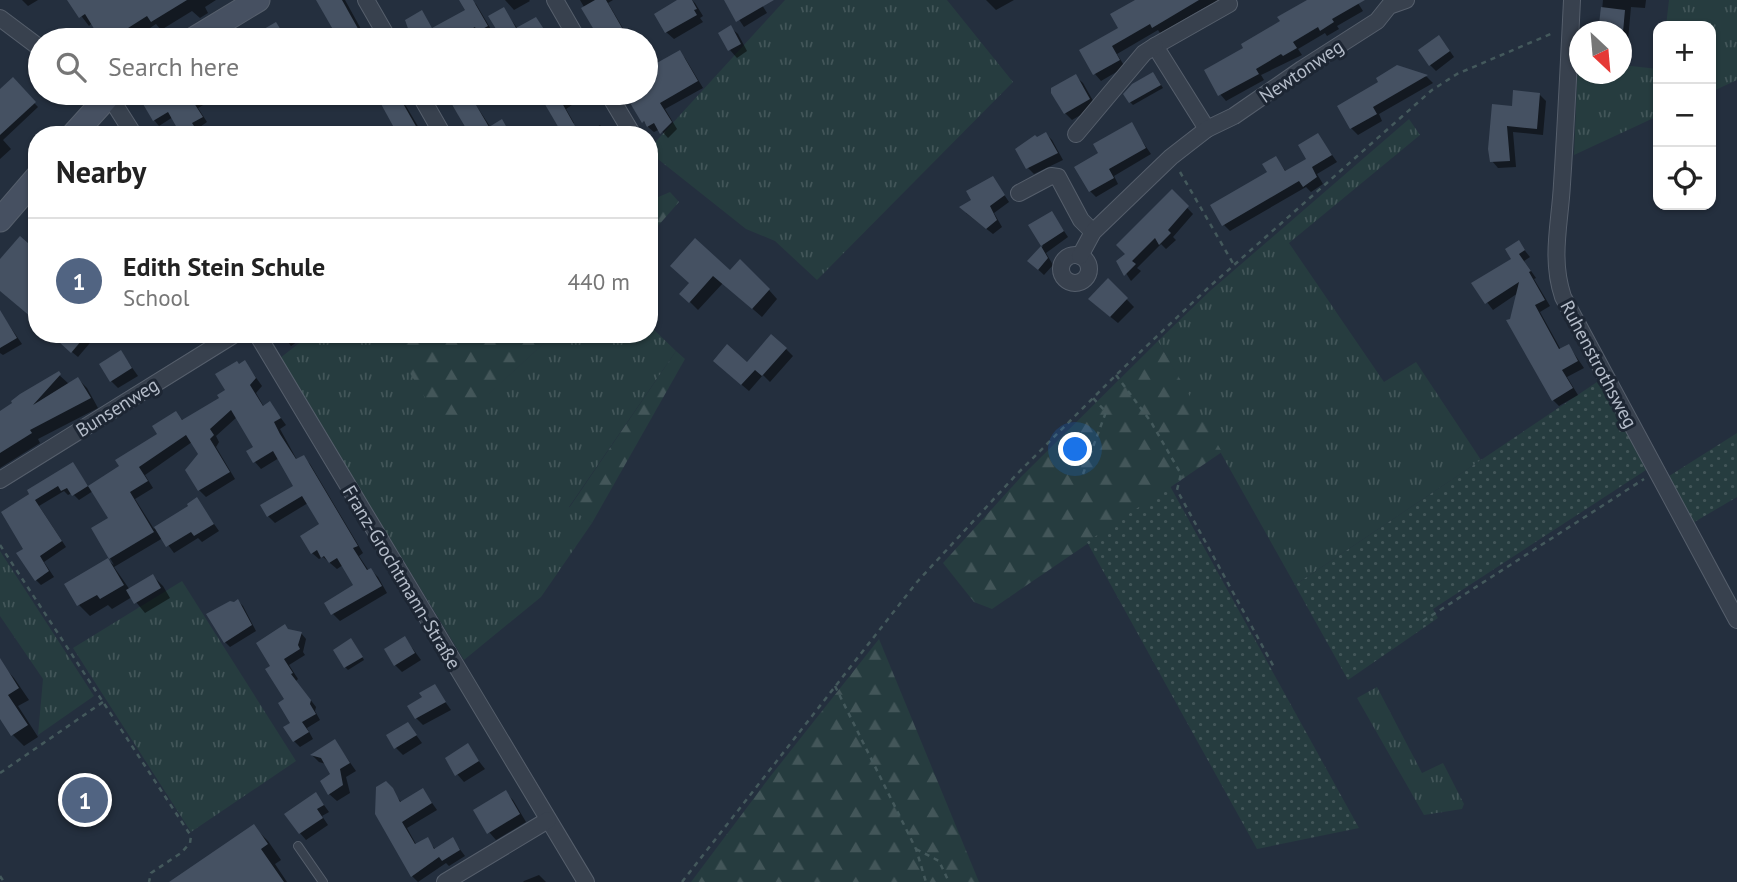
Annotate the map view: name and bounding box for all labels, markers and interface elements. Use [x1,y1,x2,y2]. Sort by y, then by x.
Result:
north arrow [1569,21,1632,84]
map controls [1653,21,1716,210]
button: + [1653,21,1716,84]
search box [28,28,658,105]
street label: Newtonweg [1254,34,1348,108]
icon: search [52,48,90,86]
text: Search here [108,50,239,83]
button: − [1653,84,1716,147]
button: locate [1653,147,1716,210]
text: Nearby [56,152,146,191]
text: Edith Stein Schule [123,250,325,283]
text: 1 [72,267,86,296]
text: 440 m [568,267,630,296]
text: School [123,283,190,312]
street label: Ruhenstrothsweg [1555,296,1643,432]
street label: Bunsenweg [71,372,163,442]
your location [1058,432,1092,466]
street label: Franz-Grochtmann-Straße [338,481,466,673]
pin: 1 [62,774,108,826]

